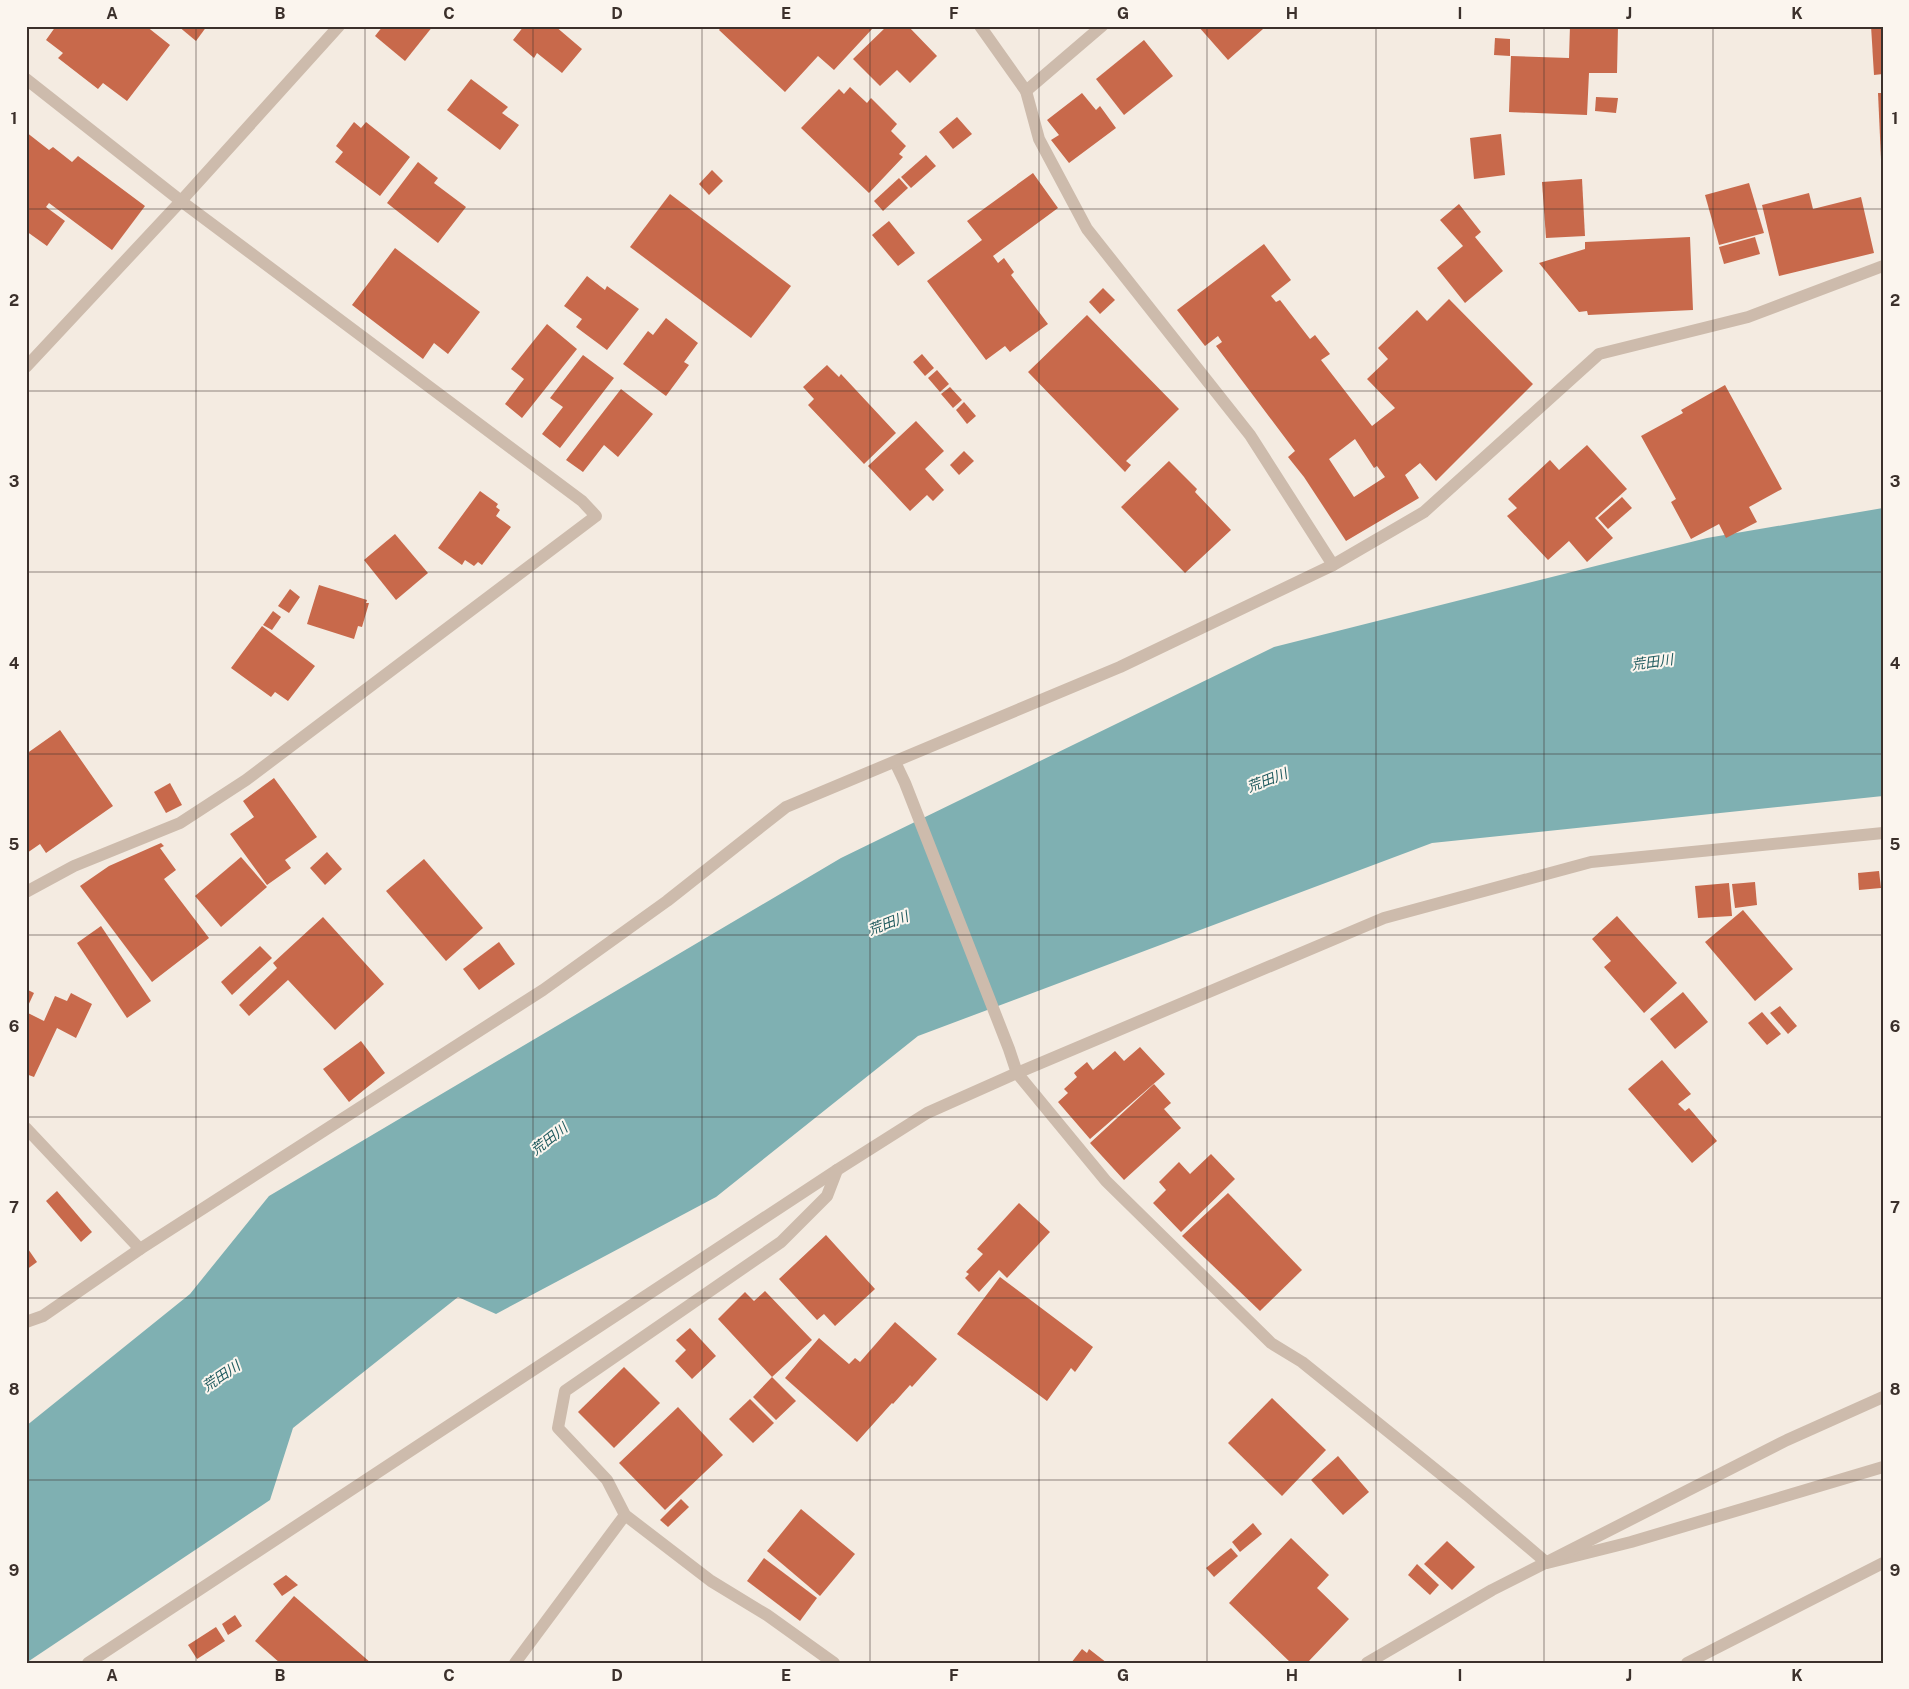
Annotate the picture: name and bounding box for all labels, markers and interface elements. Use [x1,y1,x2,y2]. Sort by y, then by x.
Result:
text: A [106,4,118,23]
text: B [275,4,286,23]
text: C [443,4,455,23]
text: D [611,4,623,23]
text: E [781,4,791,23]
text: F [949,4,959,23]
text: G [1117,4,1129,23]
text: H [1286,4,1298,23]
text: I [1458,4,1462,23]
text: J [1626,4,1632,23]
text: K [1791,4,1803,23]
text: 1 [11,109,17,128]
text: 1 [1892,109,1898,128]
text: 2 [9,291,19,310]
text: 2 [1890,291,1900,310]
text: 3 [9,472,19,491]
text: 3 [1890,472,1900,491]
water label: 荒田川 [1630,651,1676,673]
text: 4 [9,654,20,673]
text: 4 [1890,654,1901,673]
water label: 荒田川 [1245,764,1291,795]
text: 5 [9,835,20,854]
text: 5 [1890,835,1901,854]
water label: 荒田川 [866,907,912,938]
text: 6 [9,1017,19,1036]
text: 6 [1890,1017,1900,1036]
water label: 荒田川 [528,1119,572,1158]
text: 7 [9,1198,19,1217]
text: 7 [1890,1198,1900,1217]
water label: 荒田川 [199,1357,245,1394]
text: 8 [9,1380,20,1399]
text: 8 [1890,1380,1901,1399]
text: 9 [9,1561,19,1580]
text: 9 [1890,1561,1900,1580]
text: A [106,1666,118,1685]
text: B [275,1666,286,1685]
text: C [443,1666,455,1685]
text: D [611,1666,623,1685]
text: E [781,1666,791,1685]
text: F [949,1666,959,1685]
text: G [1117,1666,1129,1685]
text: H [1286,1666,1298,1685]
text: I [1458,1666,1462,1685]
text: J [1626,1666,1632,1685]
text: K [1791,1666,1803,1685]

